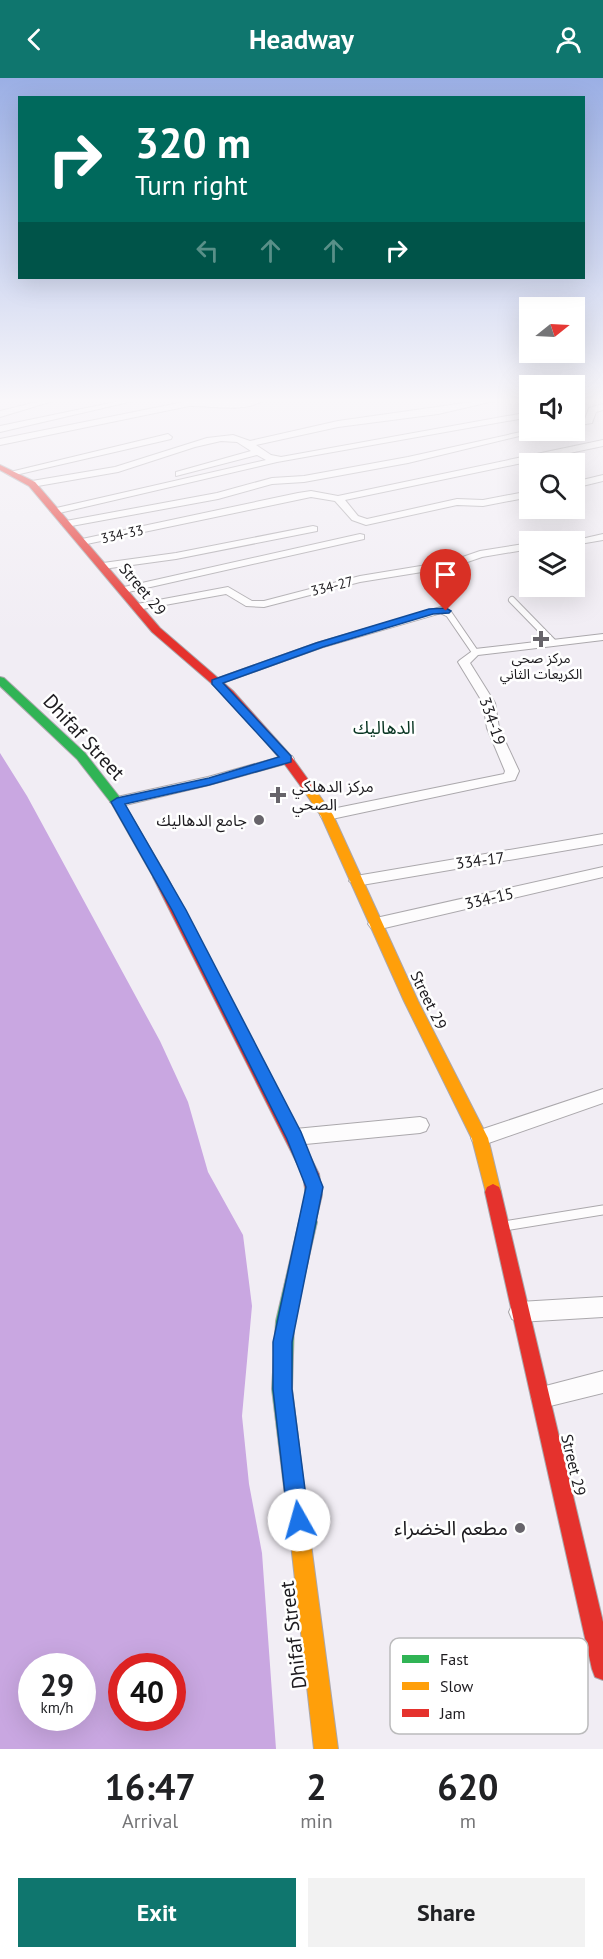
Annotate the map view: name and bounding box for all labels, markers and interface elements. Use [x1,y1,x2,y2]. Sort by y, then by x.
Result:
text: Headway [249,22,354,56]
icon: back [18,23,51,56]
icon: person [552,23,585,56]
text: 320 m [135,115,251,170]
icon: right [36,120,114,198]
text: Turn right [135,168,248,202]
icon: left [191,234,224,267]
icon: ahead [254,234,287,267]
icon: ahead [317,234,350,267]
icon: right [380,234,413,267]
north arrow [519,297,585,363]
map controls [519,297,585,597]
button: sound [519,375,585,441]
button: search [519,453,585,519]
street label: 334-33 [99,521,145,547]
button: layers [519,531,585,597]
pin [420,549,471,611]
icon: arrive [429,558,462,591]
street label: Street 29 [115,559,171,619]
street label: 334-27 [309,572,355,600]
marker: مركز صحي الكريعات الثاني [532,630,550,648]
place label: مركز صحي الكريعات الثاني [500,649,582,685]
street label: Dhifaf Street [37,688,131,786]
street label: 334-19 [476,694,510,748]
district label: الدهاليك [353,716,415,739]
place label: مركز الدهلكي الصحي [292,776,374,817]
marker: مركز الدهلكي الصحي [269,786,287,804]
place label: جامع الدهاليك [157,810,247,833]
marker: جامع الدهاليك [252,813,266,827]
street label: 334-17 [454,847,506,873]
street label: 334-15 [463,883,515,913]
street label: Street 29 [406,967,452,1033]
street label: Street 29 [557,1432,591,1498]
position arrow [267,1488,331,1552]
place label: مطعم الخضراء [394,1515,508,1543]
marker: مطعم الخضراء [513,1521,527,1535]
street label: Dhifaf Street [273,1579,313,1690]
legend [390,1638,588,1734]
text: Fast [440,1649,469,1669]
speed limit sign: 40 [108,1653,186,1731]
text: 29 [40,1665,74,1704]
text: Slow [440,1676,474,1696]
text: km/h [41,1698,73,1717]
text: Jam [439,1703,466,1723]
text: 16:47 [104,1763,196,1810]
text: 2 [306,1763,327,1810]
text: 620 [437,1763,499,1810]
text: Arrival [122,1808,178,1834]
text: min [300,1808,333,1834]
text: m [460,1808,476,1834]
button: Exit [18,1878,296,1947]
button: Share [308,1878,585,1947]

